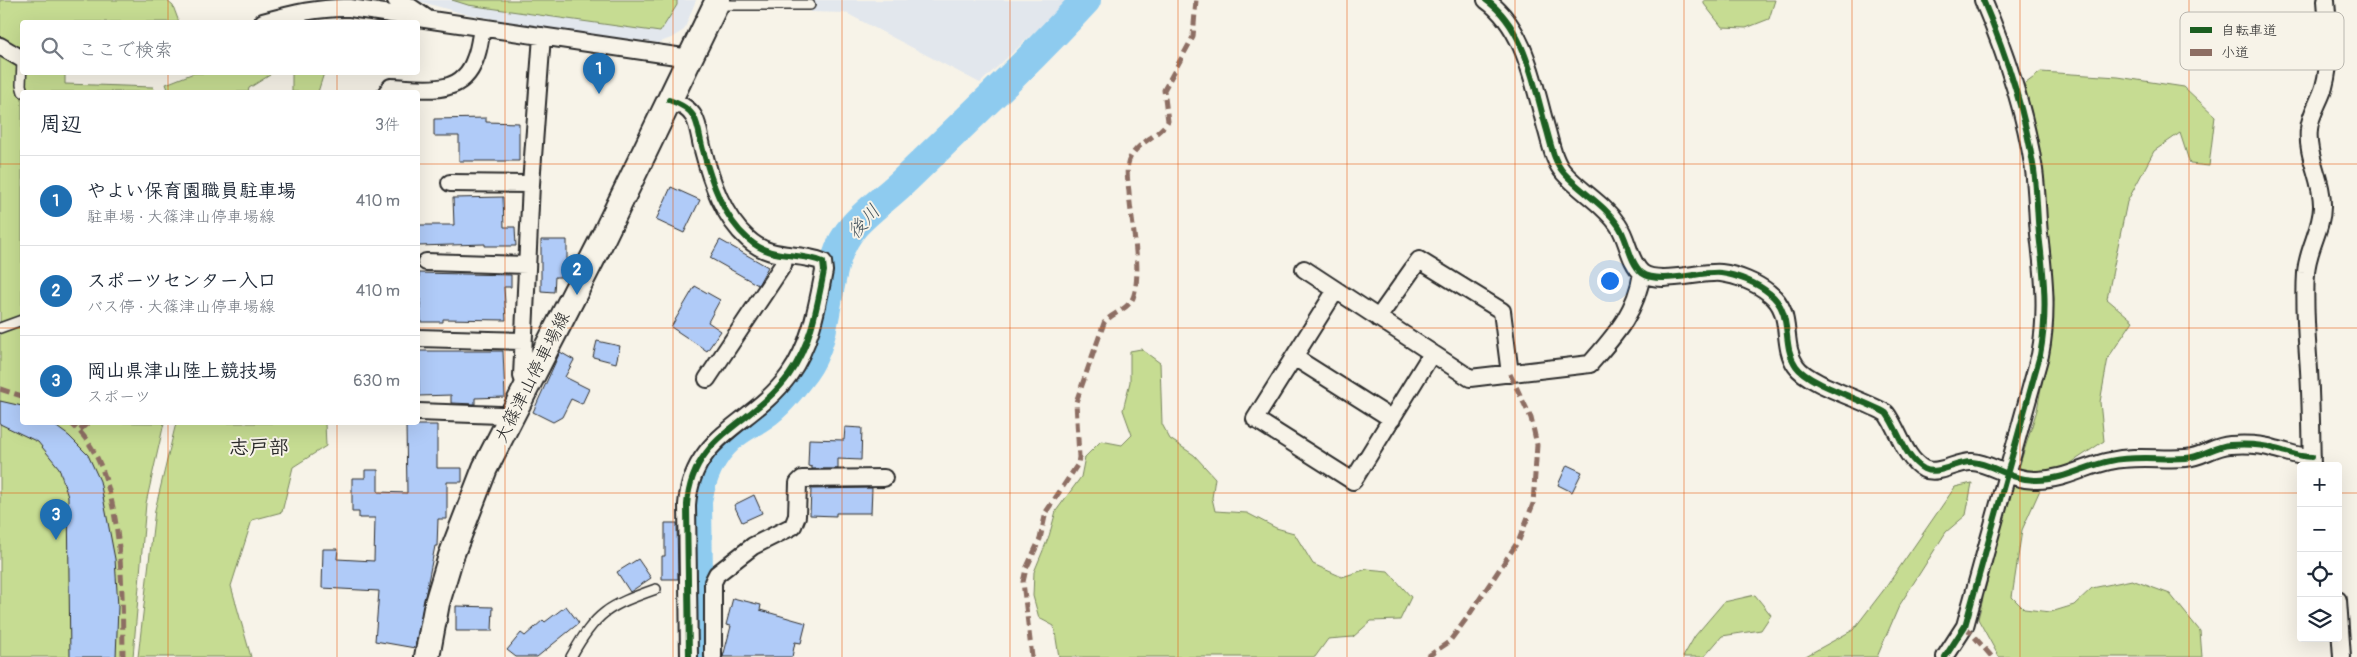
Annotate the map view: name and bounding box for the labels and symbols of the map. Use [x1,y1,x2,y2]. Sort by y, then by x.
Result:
legend [2180,12,2344,70]
text: 自転車道 [2221,22,2277,39]
text: 小道 [2221,44,2249,61]
pin: 1 [583,53,615,94]
water label: 後川 [842,200,885,244]
pin: 2 [561,254,593,295]
your location [1597,268,1623,294]
street label: 大篠津山停車場線 [490,308,575,447]
district label: 志戸部 [229,435,289,460]
pin: 3 [40,499,72,540]

